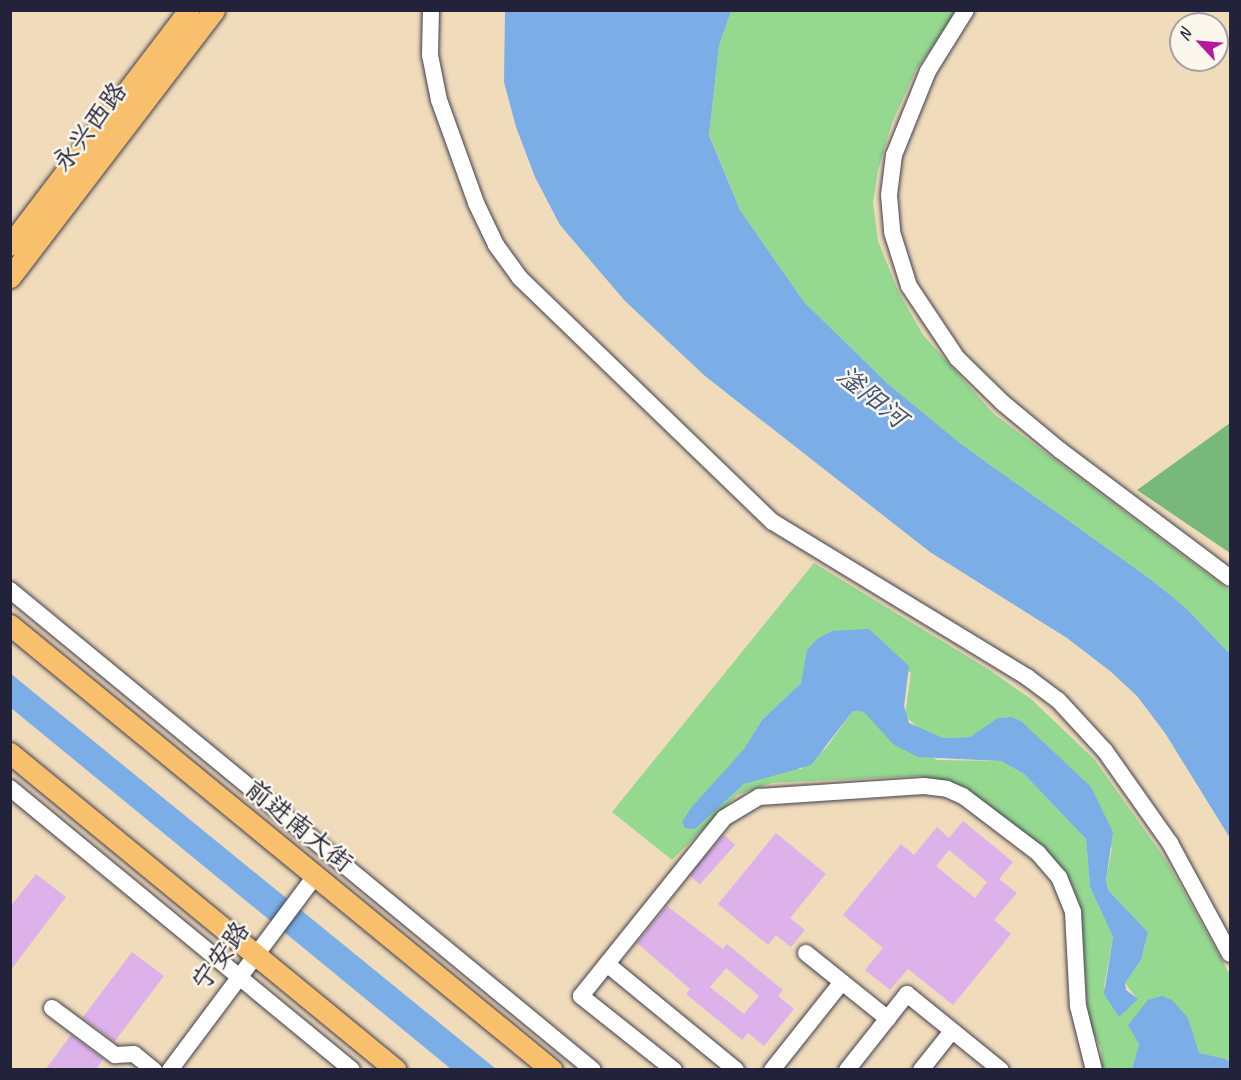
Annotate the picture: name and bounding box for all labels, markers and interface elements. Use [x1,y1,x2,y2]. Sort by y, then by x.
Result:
north arrow [1169,12,1229,72]
text: N [1173,26,1196,44]
street label: 永兴西路 [46,76,134,178]
water label: 滏阳河 [830,359,914,435]
street label: 前进南大街 [239,773,359,879]
street label: 宁安路 [185,915,257,997]

